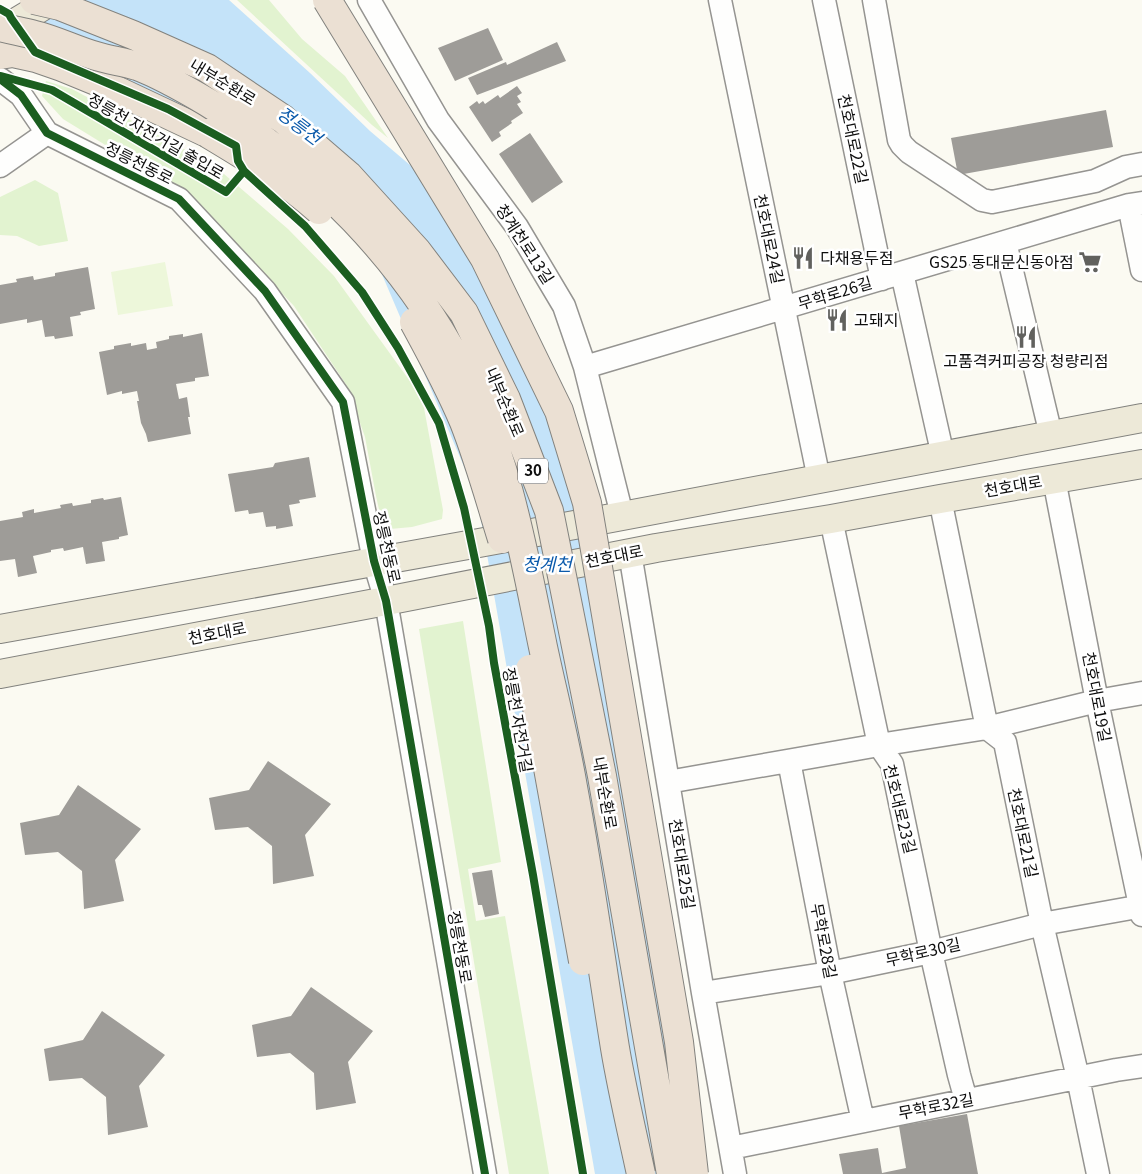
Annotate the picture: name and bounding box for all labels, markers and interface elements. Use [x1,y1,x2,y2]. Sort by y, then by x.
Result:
street label: 내부순환로 [186,52,261,111]
street label: 정릉천 자전거길 출입로 [84,86,230,184]
street label: 천호대로22길 [833,92,875,186]
water label: 정릉천 [273,99,330,151]
street label: 정릉천동로 [101,135,178,190]
street label: 천호대로24길 [749,192,791,286]
street label: 청계천로13길 [491,199,561,288]
restaurant icon: 다채용두점 [790,245,816,271]
place label: 다채용두점 [820,245,894,269]
place label: GS25 동대문신동아점 [929,249,1074,273]
supermarket icon: GS25 동대문신동아점 [1077,249,1103,275]
street label: 무학로26길 [795,269,875,315]
restaurant icon: 고돼지 [824,307,850,333]
place label: 고돼지 [854,307,898,331]
restaurant icon: 고품격커피공장 청량리점 [1013,324,1039,350]
place label: 고품격커피공장 청량리점 [943,348,1109,372]
street label: 내부순환로 [480,363,531,440]
road number: 30 [518,458,548,484]
street label: 천호대로 [982,468,1044,502]
street label: 정릉천동로 [368,508,408,586]
street label: 천호대로 [583,538,645,572]
water label: 청계천 [522,550,574,576]
street label: 천호대로 [186,615,248,649]
street label: 천호대로19길 [1077,650,1118,744]
street label: 정릉천 자전거길 [498,665,540,774]
street label: 내부순환로 [588,754,624,831]
street label: 천호대로23길 [878,762,924,856]
street label: 천호대로21길 [1003,786,1045,880]
street label: 천호대로25길 [664,817,702,911]
street label: 무학로28길 [806,901,844,981]
street label: 정릉천동로 [443,908,479,985]
street label: 무학로30길 [883,931,963,971]
street label: 무학로32길 [896,1086,976,1124]

